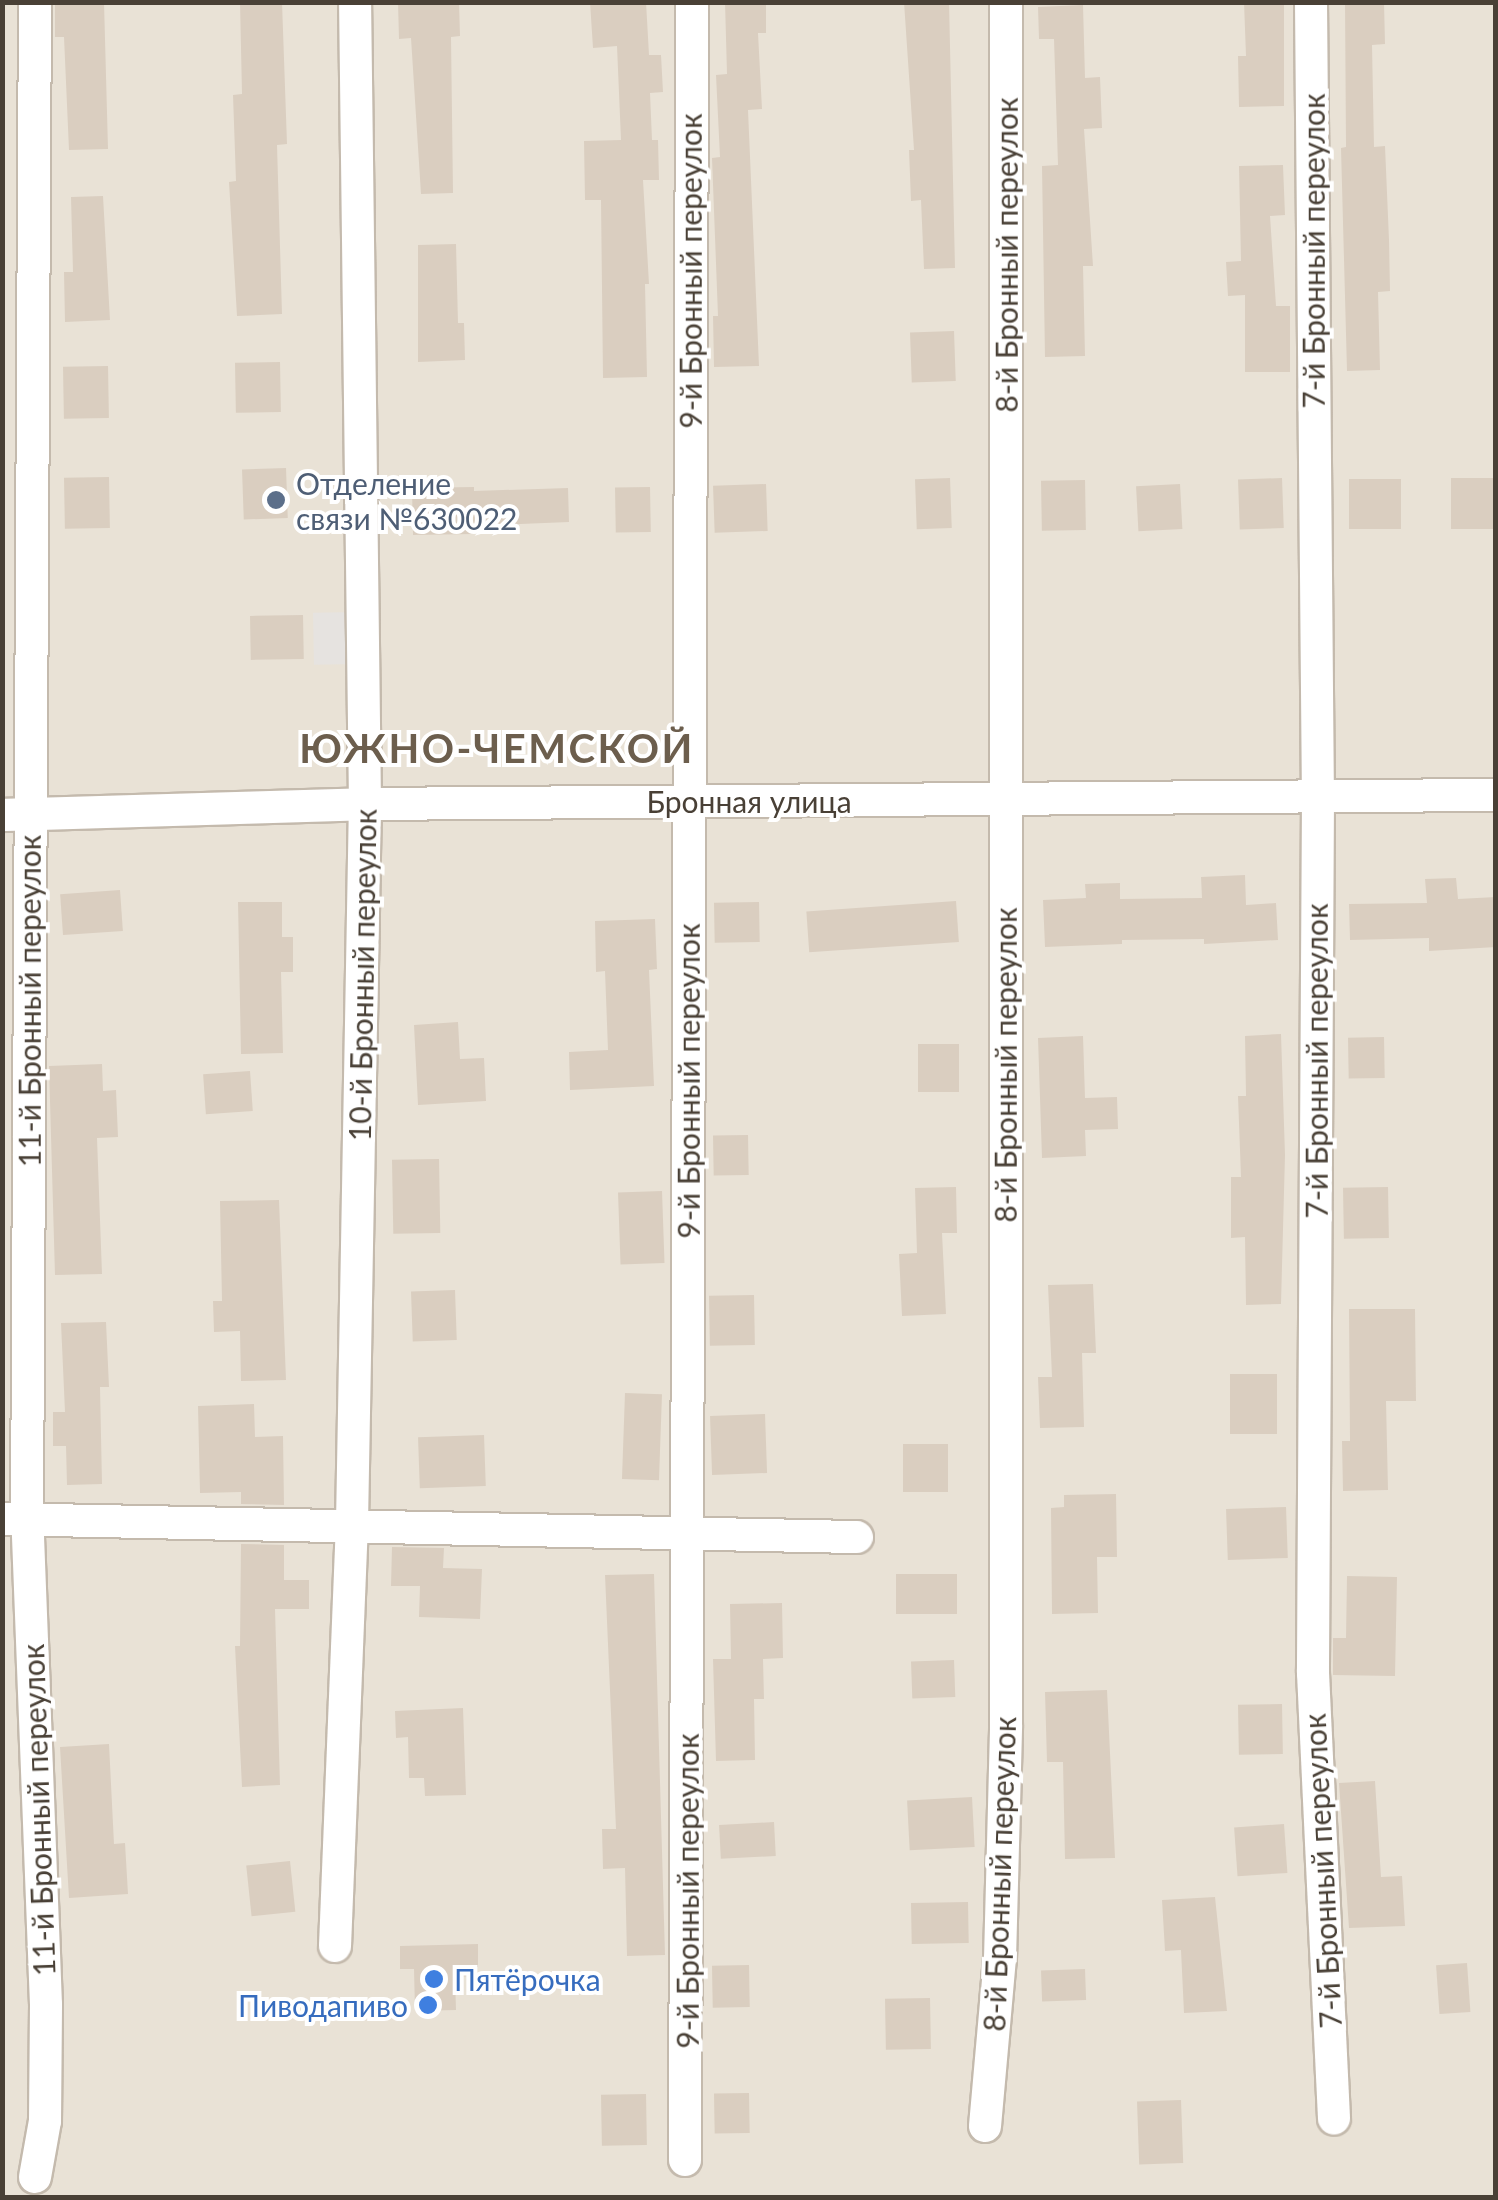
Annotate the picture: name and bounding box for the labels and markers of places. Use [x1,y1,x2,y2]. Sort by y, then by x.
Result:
place label: Отделение связи №630022 [296,465,517,536]
marker: Отделение связи №630022 [265,489,287,511]
place label: Пятёрочка [454,1961,601,1997]
marker: Пятёрочка [423,1968,445,1990]
place label: Пиводапиво [238,1987,408,2023]
marker: Пиводапиво [417,1994,439,2016]

